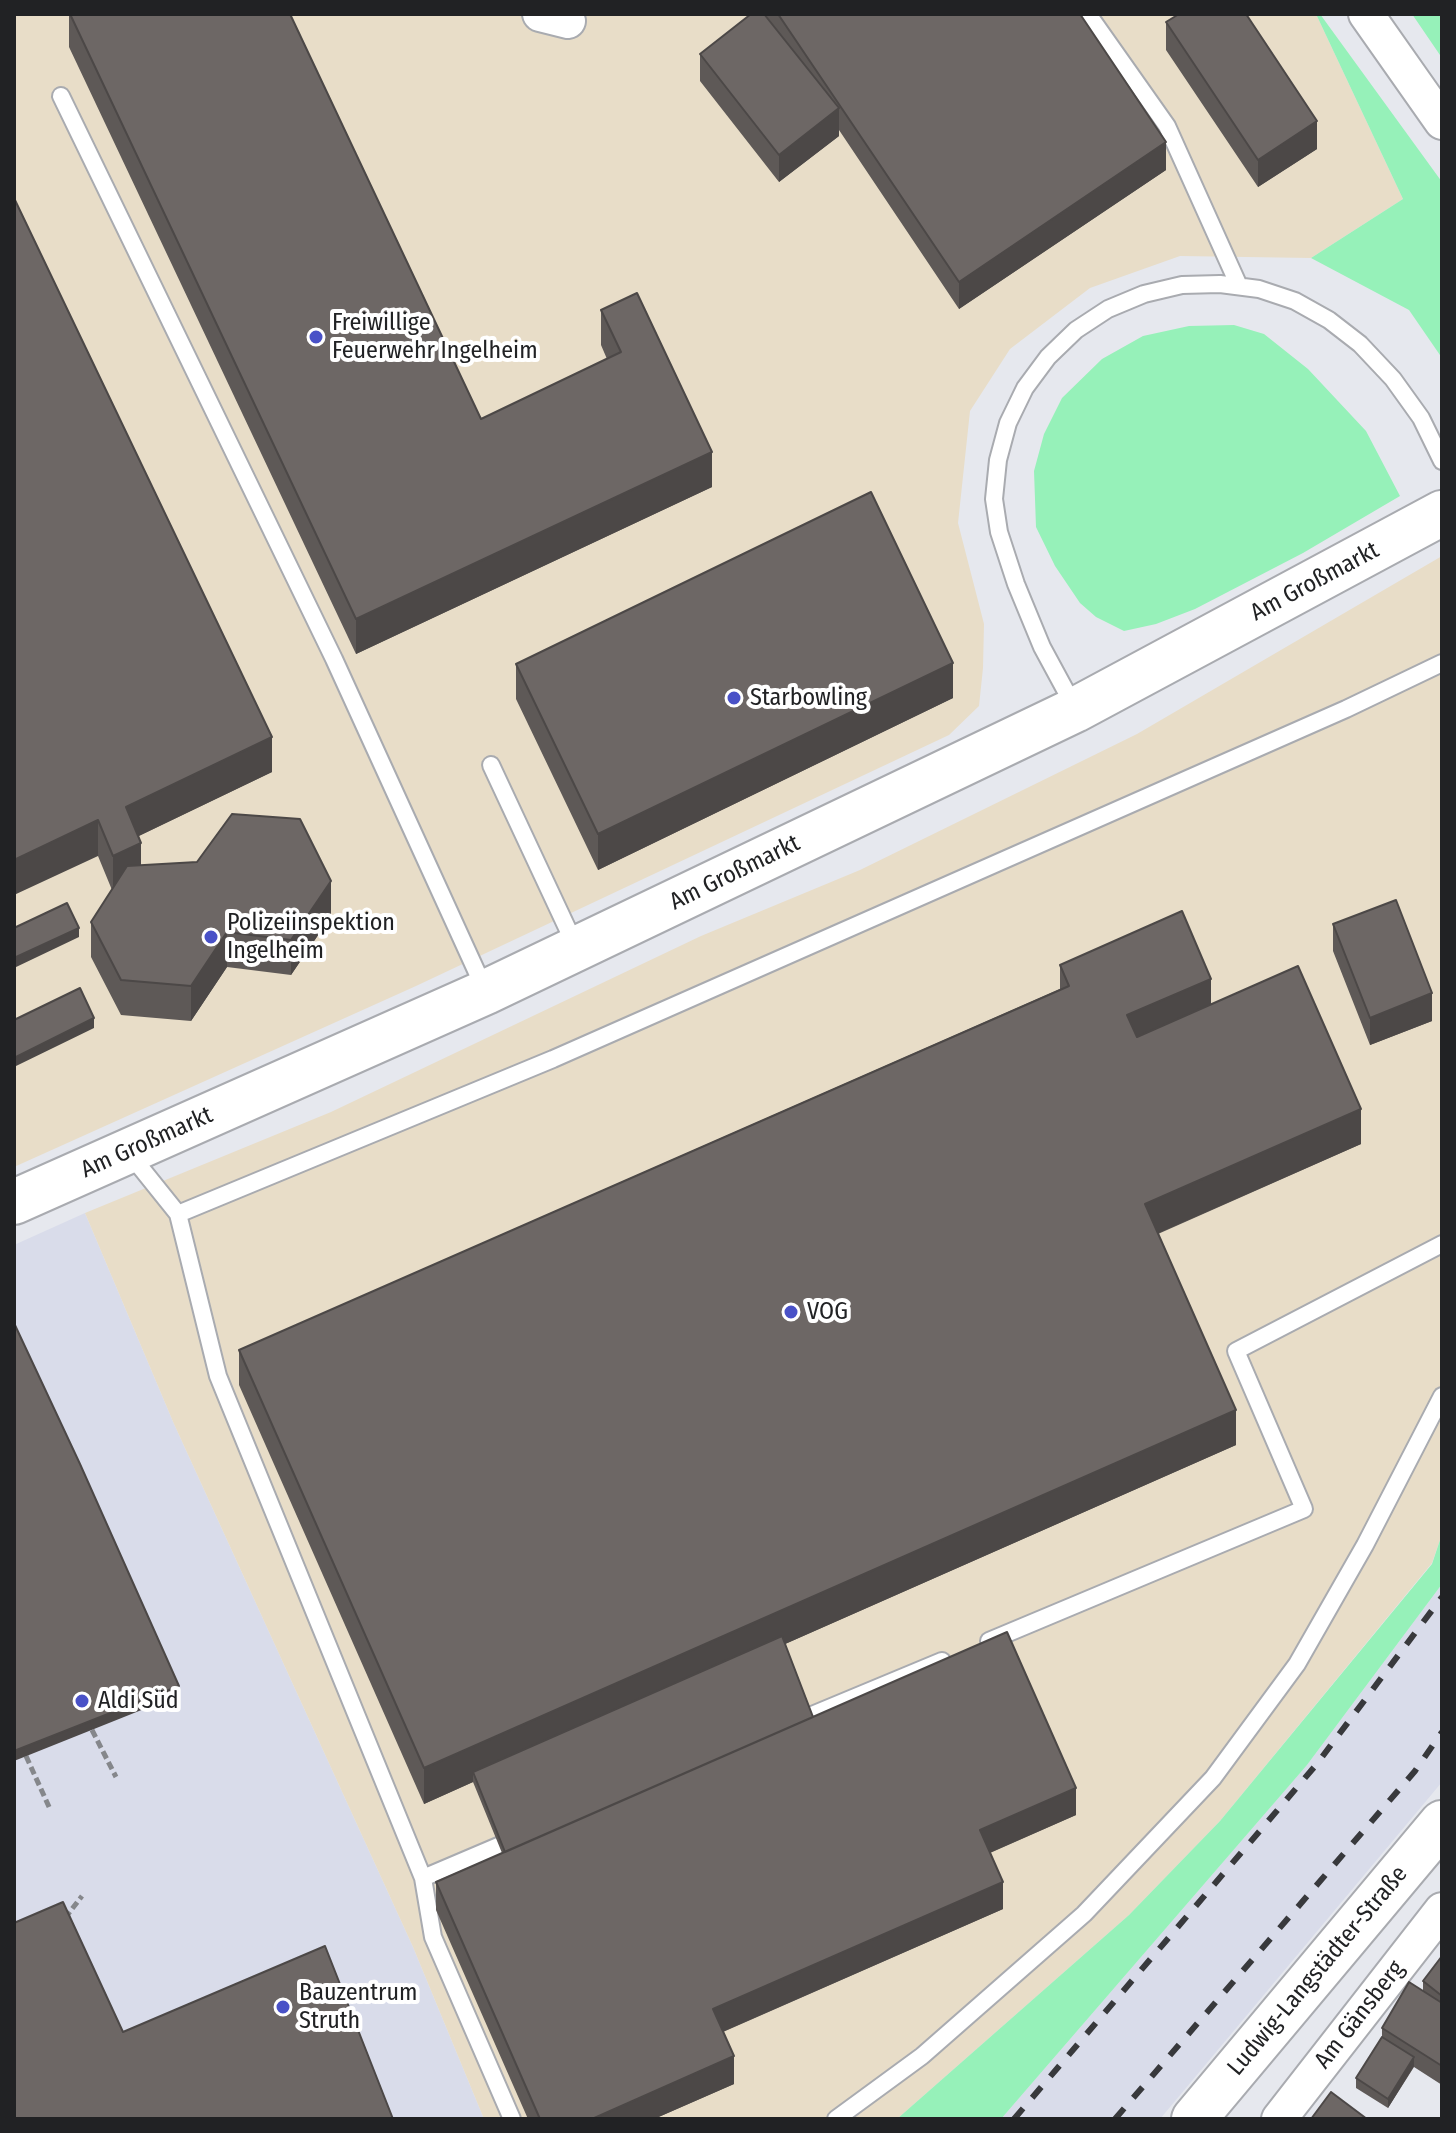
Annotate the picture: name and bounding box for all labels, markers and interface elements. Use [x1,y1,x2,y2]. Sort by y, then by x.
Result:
place label: Freiwillige Feuerwehr Ingelheim [332,309,538,365]
marker: Freiwillige Feuerwehr Ingelheim [307,328,325,346]
street label: Am Großmarkt [1246,536,1384,628]
place label: Starbowling [750,684,867,712]
marker: Starbowling [725,689,743,707]
street label: Am Großmarkt [665,829,805,917]
place label: Polizeiinspektion Ingelheim [227,909,395,965]
marker: Polizeiinspektion Ingelheim [202,928,220,946]
street label: Am Großmarkt [77,1101,217,1185]
place label: VOG [807,1298,848,1326]
marker: VOG [782,1303,800,1321]
place label: Aldi Süd [98,1687,179,1715]
marker: Aldi Süd [73,1692,91,1710]
street label: Ludwig-Langstädter-Straße [1222,1860,1414,2082]
street label: Am Gänsberg [1309,1955,1411,2075]
place label: Bauzentrum Struth [299,1979,417,2035]
marker: Bauzentrum Struth [274,1998,292,2016]

